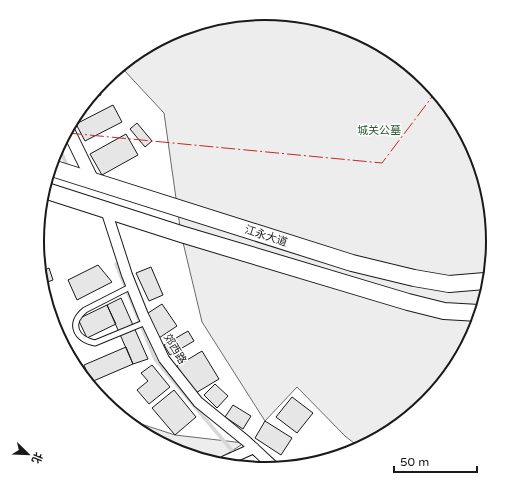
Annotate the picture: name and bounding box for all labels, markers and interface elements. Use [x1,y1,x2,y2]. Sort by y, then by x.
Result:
park label: 城关公墓 [357,124,401,137]
street label: 江永大道 [243,223,289,249]
street label: 郊西路 [161,332,189,366]
north arrow [8,434,48,474]
scale bar [394,448,477,474]
text: 北 [29,450,45,465]
text: 50 m [400,455,429,469]

